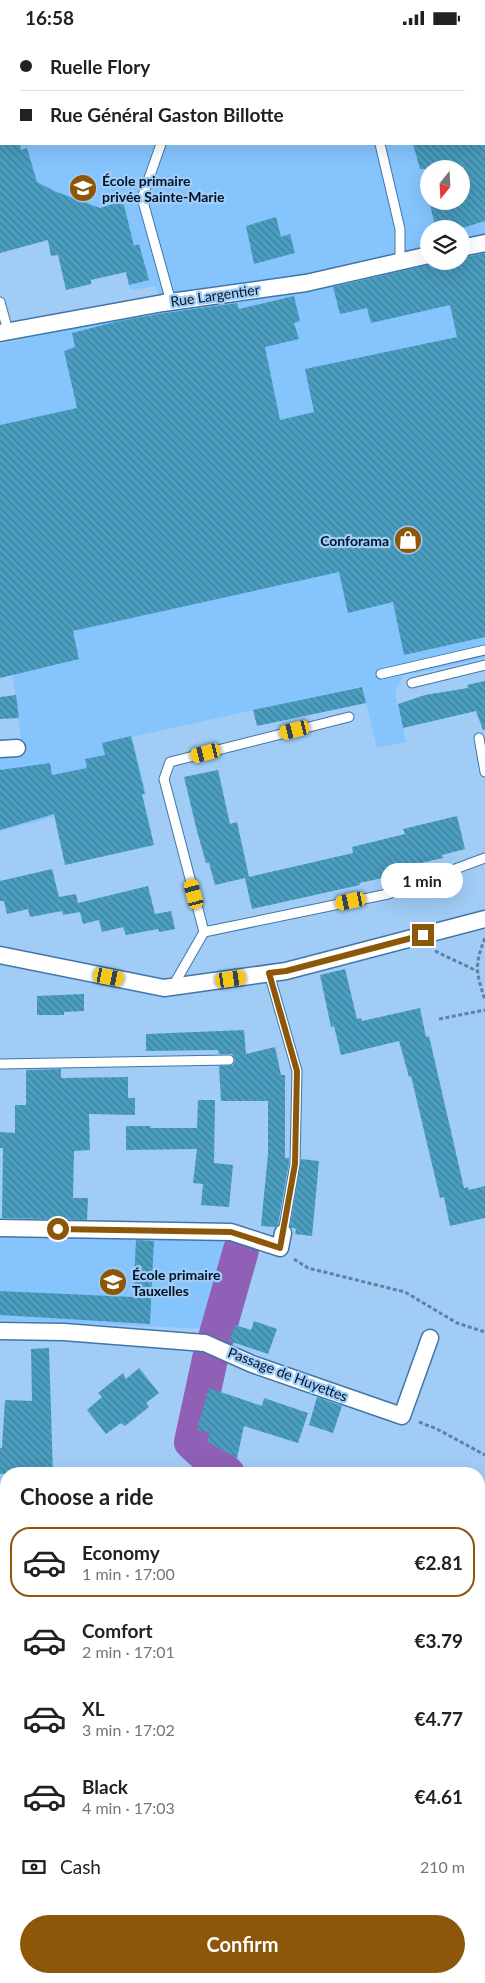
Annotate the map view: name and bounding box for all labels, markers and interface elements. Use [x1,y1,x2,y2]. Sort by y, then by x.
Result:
text: 16:58 [25,6,74,29]
text: Ruelle Flory [50,55,150,78]
text: Rue Général Gaston Billotte [50,103,284,126]
north arrow [420,160,470,210]
map controls [420,160,470,270]
place label: École primaire privée Sainte-Marie [102,172,225,205]
school or university icon: École primaire privée Sainte-Marie [68,173,98,203]
button: layers [420,220,470,270]
street label: Rue Largentier [169,280,261,310]
shop icon: Conforama [393,525,423,555]
place label: Conforama [320,532,389,549]
car [278,719,311,741]
car [189,742,222,764]
callout: 1 min [382,863,464,897]
text: 1 min [402,871,442,890]
car [182,878,205,910]
car [334,891,367,911]
route end [412,924,434,946]
car [92,967,125,987]
car [215,969,246,989]
route start [47,1218,69,1240]
place label: École primaire Tauxelles [132,1266,221,1299]
school or university icon: École primaire Tauxelles [98,1267,128,1297]
street label: Passage de Huyettes [226,1343,350,1405]
text: Choose a ride [20,1483,154,1510]
icon: car [22,1540,67,1585]
text: Economy [82,1541,160,1564]
text: €2.81 [414,1551,463,1574]
text: 1 min · 17:00 [82,1564,175,1583]
icon: car [22,1618,67,1663]
text: Comfort [82,1619,153,1642]
text: €3.79 [414,1629,463,1652]
text: 2 min · 17:01 [82,1642,175,1661]
icon: car [22,1696,67,1741]
text: XL [82,1697,105,1720]
text: €4.77 [414,1707,463,1730]
text: 3 min · 17:02 [82,1720,175,1739]
icon: car [22,1774,67,1819]
text: Black [82,1775,128,1798]
text: €4.61 [414,1785,463,1808]
text: 4 min · 17:03 [82,1798,175,1817]
icon: cash [20,1853,48,1881]
text: Cash [60,1855,101,1878]
text: 210 m [420,1857,465,1876]
button: Confirm [20,1915,465,1973]

